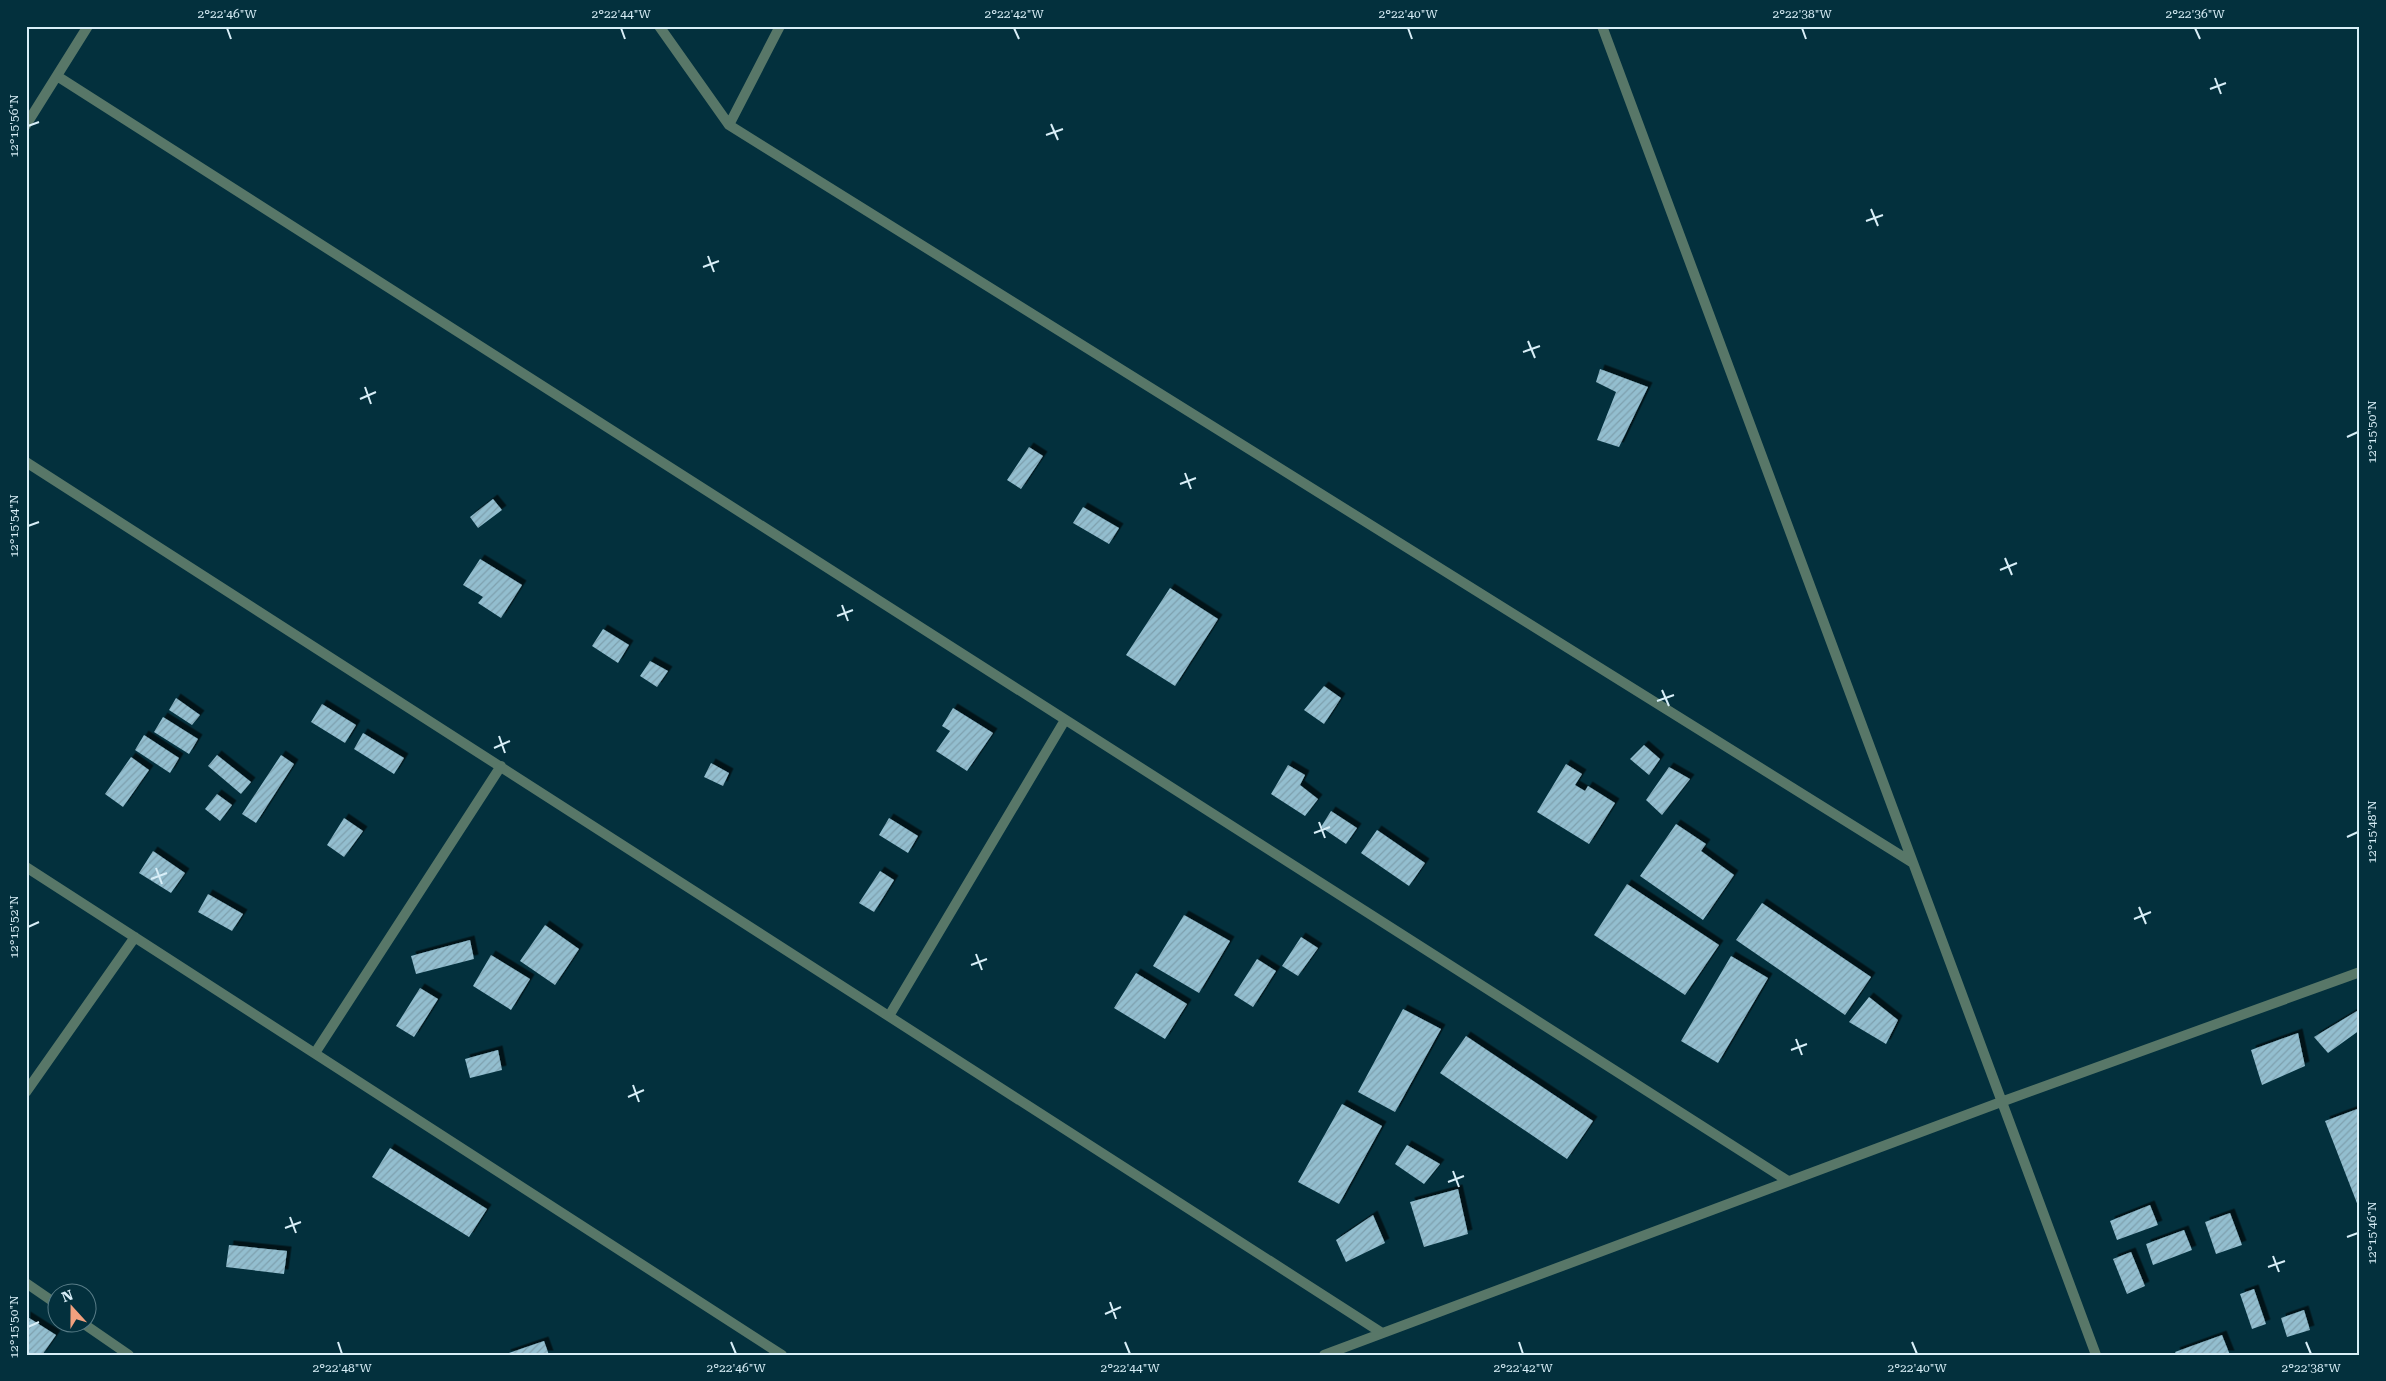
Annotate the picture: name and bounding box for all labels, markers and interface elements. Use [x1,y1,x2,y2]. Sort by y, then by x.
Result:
text: 2°22'46"W [197,7,257,21]
text: 2°22'44"W [591,7,651,21]
text: 2°22'42"W [984,7,1044,21]
text: 2°22'40"W [1378,7,1438,21]
text: 2°22'38"W [1772,7,1832,21]
text: 2°22'36"W [2165,7,2225,21]
text: 12°15'56"N [7,94,21,158]
text: 12°15'50"N [2365,400,2379,464]
text: 12°15'54"N [7,494,21,558]
text: 12°15'48"N [2365,800,2379,864]
text: 12°15'52"N [7,895,21,959]
text: 12°15'46"N [2365,1201,2379,1265]
north arrow [48,1284,98,1334]
text: N [59,1286,75,1305]
text: 12°15'50"N [7,1295,21,1359]
text: 2°22'48"W [312,1361,372,1375]
text: 2°22'46"W [706,1361,766,1375]
text: 2°22'44"W [1100,1361,1160,1375]
text: 2°22'42"W [1493,1361,1553,1375]
text: 2°22'40"W [1887,1361,1947,1375]
text: 2°22'38"W [2281,1361,2341,1375]

